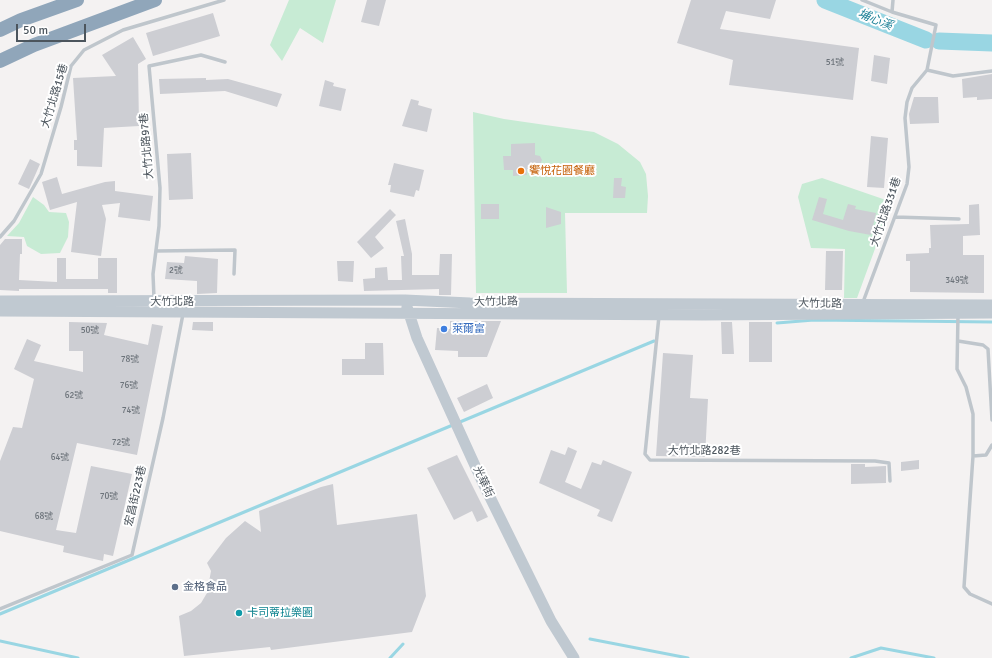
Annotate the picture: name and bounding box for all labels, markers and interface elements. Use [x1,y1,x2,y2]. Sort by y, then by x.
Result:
water label: 埔心溪 [856,7,894,33]
scale bar [18,16,88,42]
text: 50 m [23,23,48,38]
house number: 51號 [826,58,844,68]
street label: 大竹北路15巷 [39,62,71,130]
street label: 大竹北路97巷 [138,112,156,180]
place label: 饗悅花園餐廳 [529,164,595,178]
marker: 饗悅花園餐廳 [516,166,526,176]
street label: 大竹北路331巷 [868,175,904,249]
house number: 2號 [169,266,183,276]
house number: 349號 [945,276,969,286]
street label: 大竹北路 [150,295,194,309]
street label: 大竹北路 [474,295,518,309]
street label: 大竹北路 [798,297,842,311]
place label: 萊爾富 [452,322,485,336]
marker: 萊爾富 [439,324,449,334]
house number: 50號 [81,326,99,336]
house number: 78號 [121,355,139,365]
house number: 76號 [120,381,138,391]
house number: 62號 [65,391,83,401]
house number: 74號 [122,406,140,416]
house number: 72號 [112,438,130,448]
street label: 大竹北路282巷 [668,444,740,458]
house number: 64號 [51,453,69,463]
street label: 宏昌街223巷 [123,464,149,528]
street label: 光華街 [470,464,496,500]
house number: 70號 [100,492,118,502]
house number: 68號 [35,512,53,522]
place label: 金格食品 [183,580,227,594]
marker: 金格食品 [170,582,180,592]
place label: 卡司蒂拉樂園 [247,606,313,620]
marker: 卡司蒂拉樂園 [234,608,244,618]

